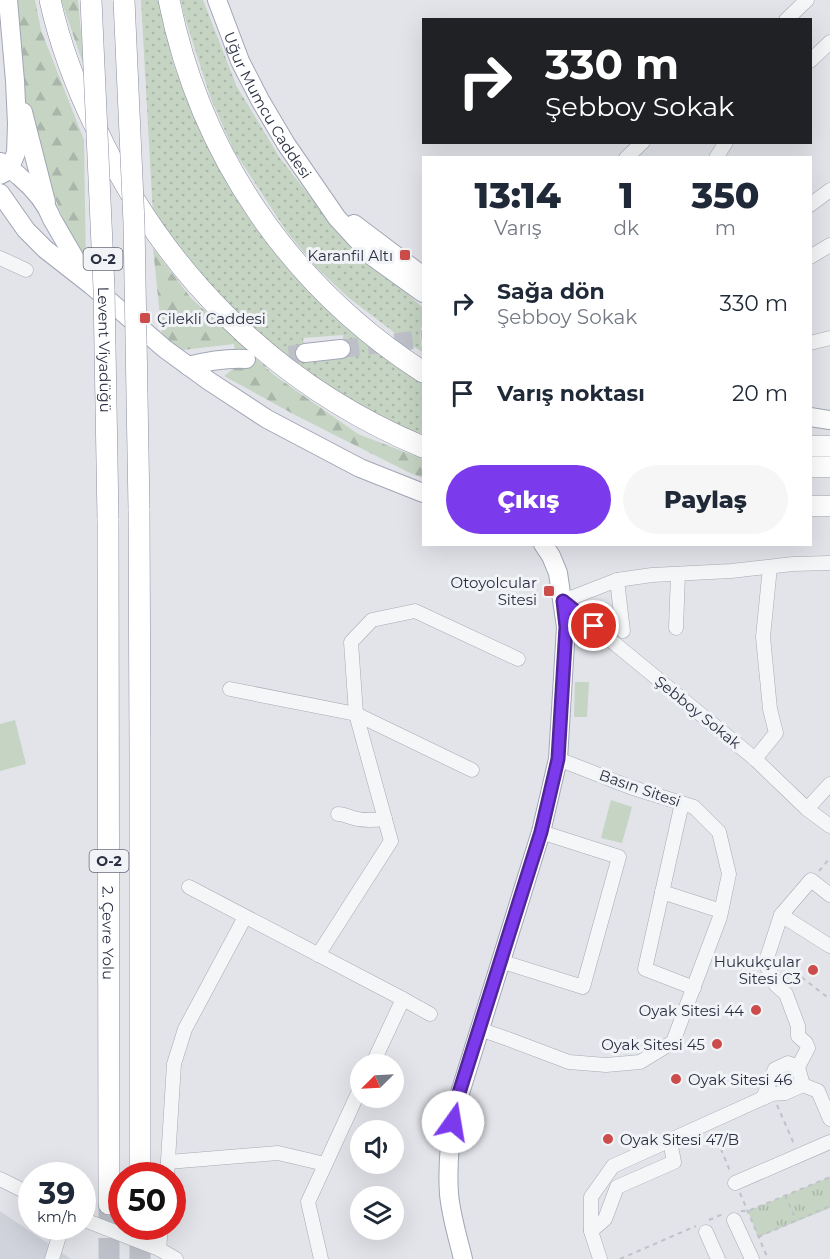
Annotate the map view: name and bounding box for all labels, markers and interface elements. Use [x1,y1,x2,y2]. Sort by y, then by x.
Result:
street label: Uğur Mumcu Caddesi [220,29,316,182]
text: 330 m [545,38,679,90]
icon: right [446,42,524,120]
text: Şebboy Sokak [545,90,734,123]
text: 13:14 [475,173,561,217]
text: 1 [619,173,633,217]
text: 350 [692,173,759,217]
text: Varış [494,216,542,240]
text: dk [613,216,639,240]
text: m [715,216,736,240]
place label: Karanfil Altı [307,246,393,265]
road number: O-2 [84,248,122,270]
marker: Karanfil Altı [398,248,412,262]
text: Sağa dön [497,278,605,305]
street label: Levent Viyadüğü [94,286,116,413]
icon: right [446,287,479,320]
text: 330 m [720,290,788,317]
text: Şebboy Sokak [497,305,637,329]
place label: Çilekli Caddesi [157,309,266,328]
marker: Çilekli Caddesi [138,311,152,325]
icon: arrive [446,377,479,410]
text: Varış noktası [497,380,645,407]
text: 20 m [732,380,788,407]
button: Çıkış [446,465,611,534]
button: Paylaş [623,465,788,534]
place label: Otoyolcular Sitesi [451,573,537,609]
marker: Otoyolcular Sitesi [542,584,556,598]
pin [568,600,619,651]
icon: arrive [577,609,610,642]
street label: Şebboy Sokak [651,672,745,752]
street label: Basın Sitesi [597,765,683,811]
road number: O-2 [90,850,128,872]
street label: 2. Çevre Yolu [99,886,118,980]
place label: Hukukçular Sitesi C3 [714,952,801,988]
marker: Hukukçular Sitesi C3 [806,963,820,977]
place label: Oyak Sitesi 44 [639,1001,744,1020]
marker: Oyak Sitesi 44 [749,1003,763,1017]
place label: Oyak Sitesi 45 [601,1035,705,1054]
marker: Oyak Sitesi 45 [710,1037,724,1051]
north arrow [350,1054,404,1108]
map controls [350,1054,404,1240]
place label: Oyak Sitesi 46 [688,1070,793,1089]
marker: Oyak Sitesi 46 [669,1072,683,1086]
position arrow [421,1090,485,1154]
button: sound [350,1120,404,1174]
place label: Oyak Sitesi 47/B [620,1130,739,1149]
marker: Oyak Sitesi 47/B [601,1132,615,1146]
speed limit sign: 50 [108,1162,186,1240]
text: 39 [39,1175,75,1212]
button: layers [350,1186,404,1240]
text: km/h [37,1207,77,1226]

